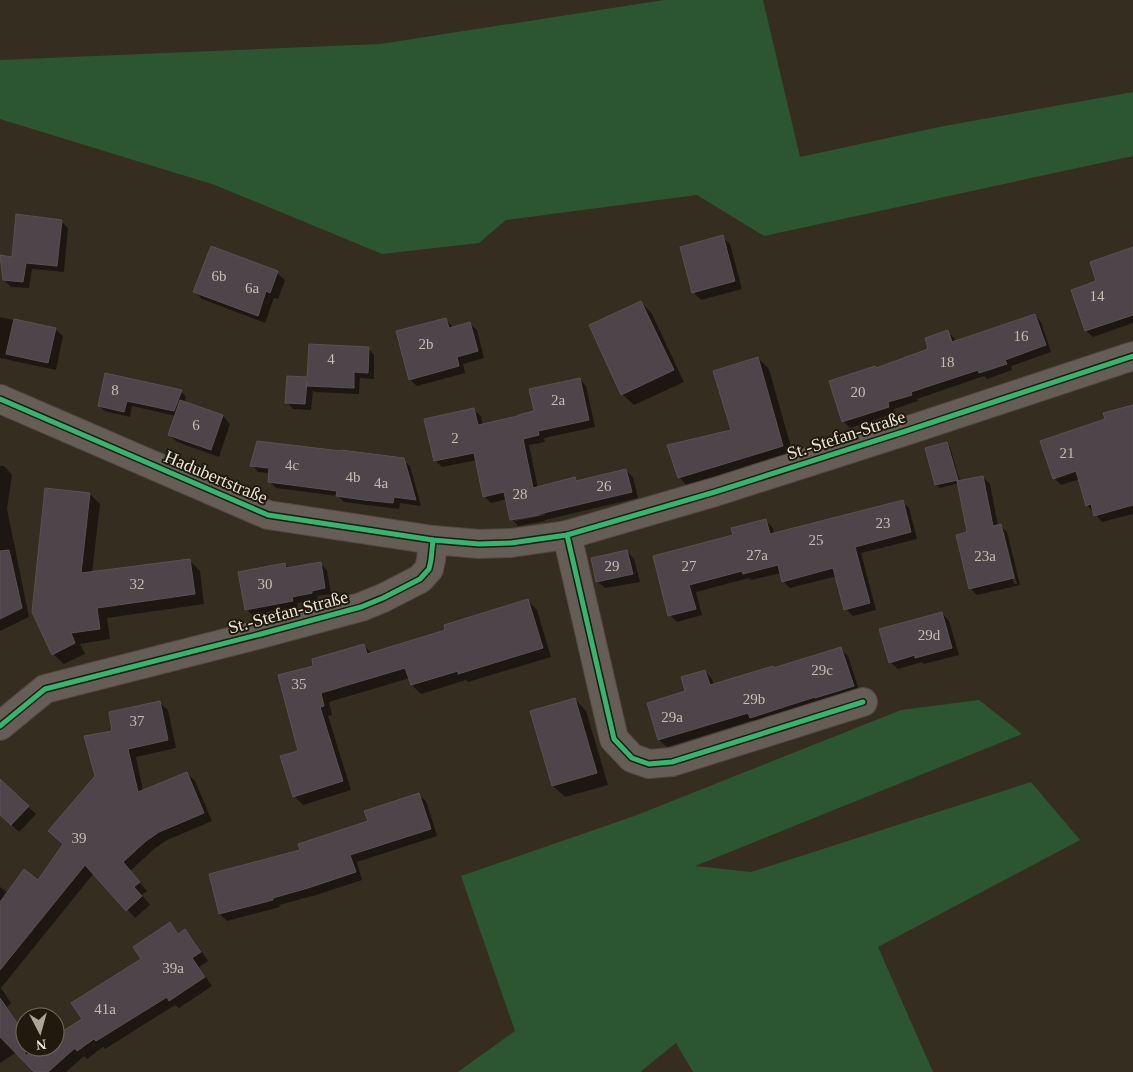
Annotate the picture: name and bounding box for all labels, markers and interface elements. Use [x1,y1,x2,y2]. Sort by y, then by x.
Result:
house number: 6b [212,268,227,284]
house number: 6a [245,280,259,296]
house number: 14 [1090,288,1105,304]
house number: 16 [1014,328,1029,344]
house number: 2b [419,336,434,352]
house number: 4 [327,351,335,367]
house number: 18 [940,354,955,370]
house number: 8 [111,382,119,398]
house number: 20 [851,384,866,400]
house number: 2a [551,392,565,408]
street label: St.-Stefan-Straße [784,406,908,464]
house number: 6 [192,417,200,433]
house number: 2 [451,430,459,446]
house number: 21 [1060,445,1075,461]
street label: Hadubertstraße [161,446,271,508]
house number: 4c [285,457,299,473]
house number: 4b [346,469,361,485]
house number: 4a [374,475,388,491]
house number: 26 [597,478,612,494]
house number: 28 [513,486,528,502]
house number: 23 [876,515,891,531]
house number: 25 [809,532,824,548]
house number: 27a [746,547,768,563]
house number: 23a [974,548,996,564]
house number: 29 [605,558,620,574]
house number: 27 [682,558,697,574]
house number: 32 [130,576,145,592]
house number: 30 [258,576,273,592]
street label: St.-Stefan-Straße [226,586,350,638]
house number: 29d [918,627,941,643]
house number: 29c [811,662,833,678]
house number: 35 [292,676,307,692]
house number: 29b [743,691,765,707]
house number: 29a [661,709,683,725]
house number: 37 [130,713,145,729]
house number: 39 [72,830,87,846]
house number: 39a [162,960,184,976]
house number: 41a [94,1001,116,1017]
north arrow [15,1007,65,1057]
text: N [35,1036,47,1052]

